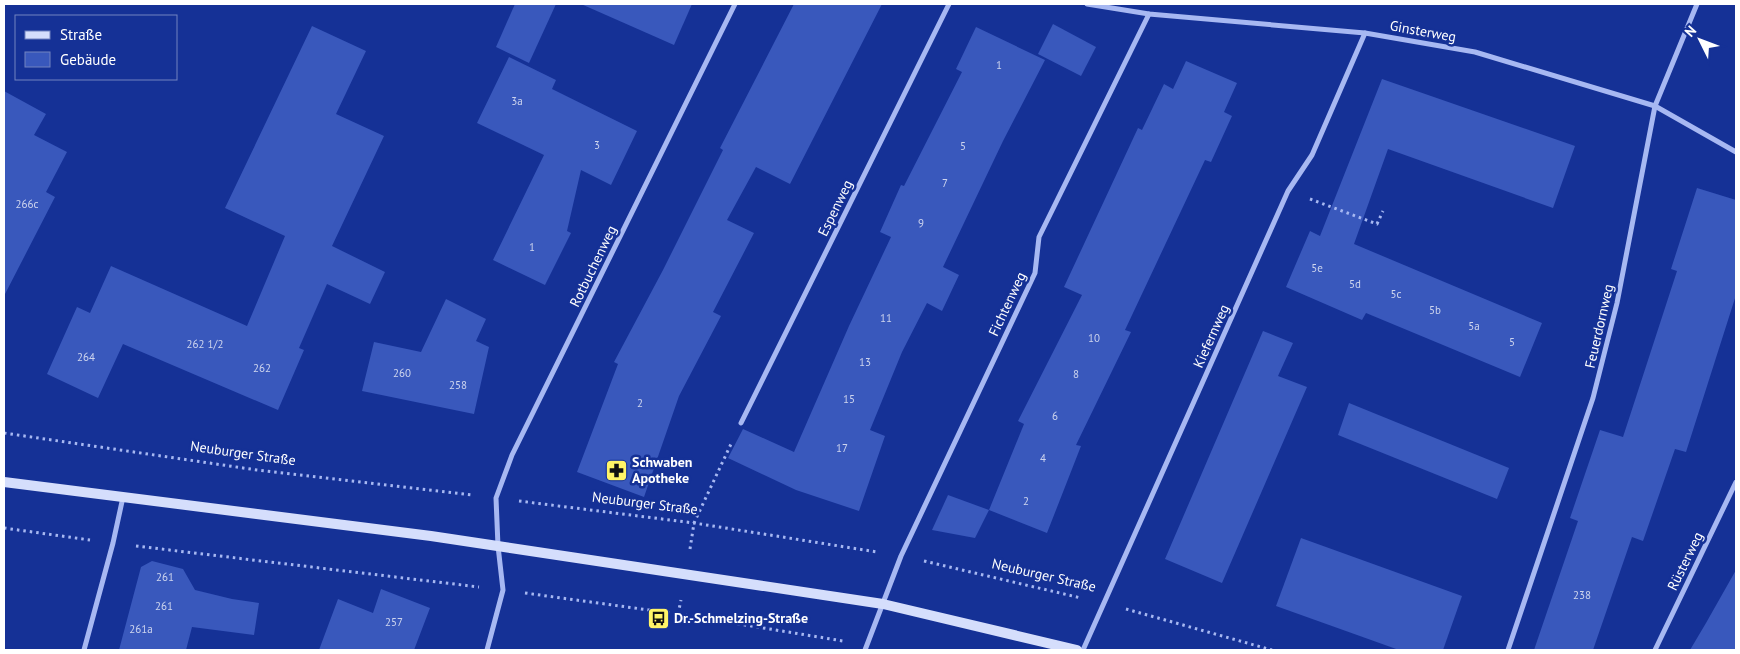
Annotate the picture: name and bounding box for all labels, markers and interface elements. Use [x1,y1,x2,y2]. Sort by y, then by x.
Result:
legend [15,15,178,80]
north arrow [1675,15,1725,65]
street label: Ginsterweg [1388,16,1458,46]
text: N [1681,22,1700,41]
text: Straße [60,25,102,44]
text: Gebäude [60,50,116,69]
house number: 1 [996,58,1002,72]
house number: 3a [511,94,523,108]
house number: 3 [594,138,600,152]
house number: 5 [960,139,966,153]
house number: 7 [942,176,948,190]
street label: Espenweg [814,177,856,239]
house number: 266c [16,197,39,211]
house number: 9 [918,216,924,230]
street label: Rotbuchenweg [566,222,620,310]
house number: 1 [529,240,535,254]
house number: 5e [1311,261,1323,275]
street label: Fichtenweg [984,269,1030,339]
house number: 5d [1349,277,1361,291]
street label: Feuerdornweg [1581,282,1617,370]
house number: 5c [1391,287,1402,301]
street label: Kiefernweg [1189,301,1233,371]
house number: 5b [1429,303,1441,317]
house number: 11 [880,311,892,325]
house number: 5a [1468,319,1480,333]
house number: 10 [1088,331,1100,345]
house number: 5 [1509,335,1515,349]
house number: 262 1/2 [187,337,223,351]
house number: 264 [77,350,95,364]
house number: 13 [859,355,871,369]
house number: 262 [253,361,271,375]
house number: 260 [393,366,411,380]
house number: 8 [1073,367,1079,381]
house number: 258 [449,378,467,392]
house number: 15 [843,392,855,406]
house number: 2 [637,396,643,410]
house number: 6 [1052,409,1058,423]
street label: Neuburger Straße [189,437,297,469]
house number: 17 [836,441,848,455]
house number: 4 [1040,451,1046,465]
place label: Schwaben Apotheke [632,453,692,487]
pharmacy icon: Schwaben Apotheke [604,458,628,482]
street label: Neuburger Straße [591,488,699,518]
house number: 2 [1023,494,1029,508]
street label: Rüsterweg [1663,529,1707,593]
street label: Neuburger Straße [990,554,1098,596]
house number: 261 [156,570,174,584]
house number: 238 [1573,588,1591,602]
house number: 261 [155,599,173,613]
bus stop icon: Dr.-Schmelzing-Straße [646,606,670,630]
place label: Dr.-Schmelzing-Straße [674,609,808,627]
house number: 257 [385,615,403,629]
house number: 261a [129,622,153,636]

